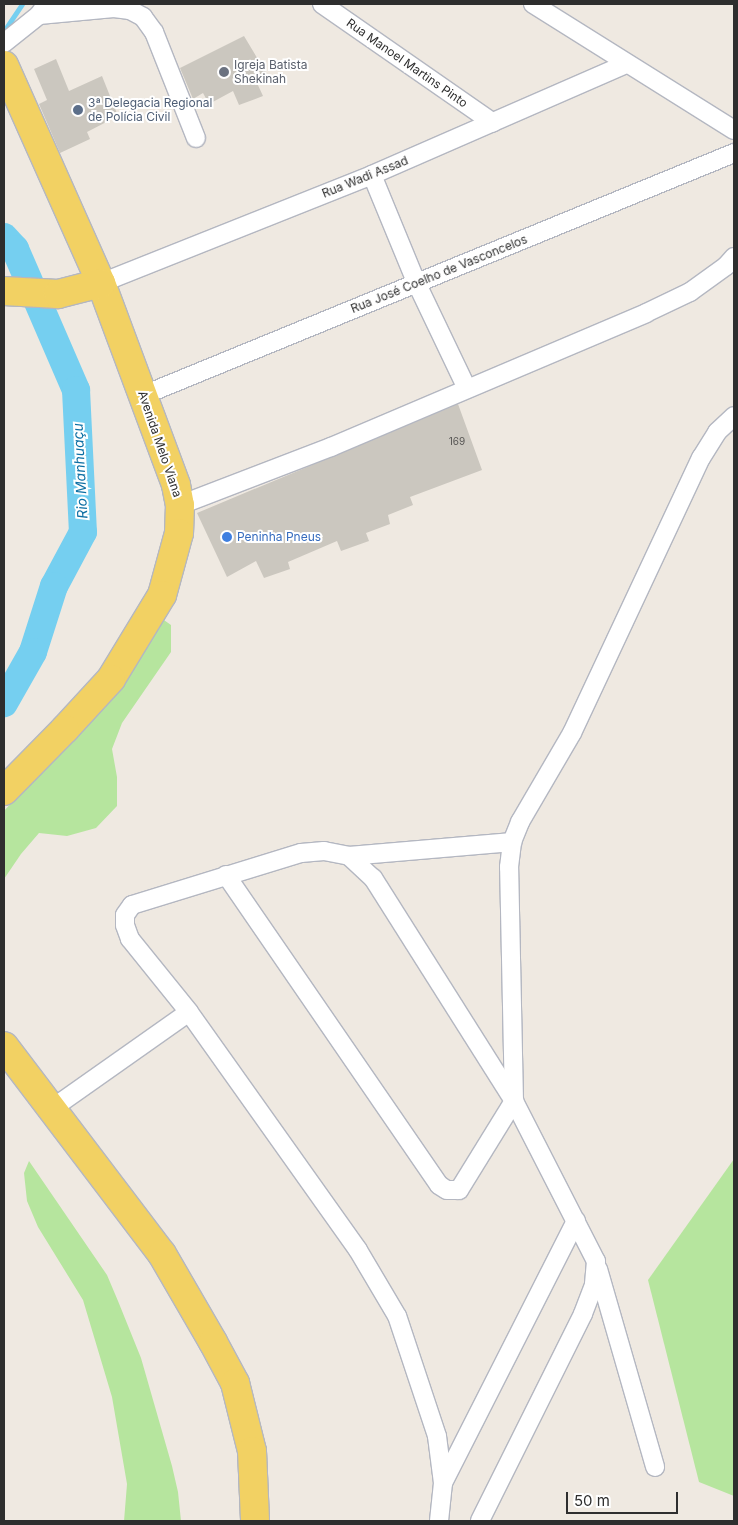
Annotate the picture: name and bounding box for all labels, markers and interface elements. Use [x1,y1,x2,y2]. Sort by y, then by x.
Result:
street label: Rua Manoel Martins Pinto [344,16,470,110]
place label: Igreja Batista Shekinah [234,58,307,86]
marker: Igreja Batista Shekinah [218,66,230,78]
place label: 3ª Delegacia Regional de Polícia Civil [88,96,212,124]
marker: 3ª Delegacia Regional de Polícia Civil [72,104,84,116]
street label: Rua Wadi Assad [320,153,410,201]
street label: Rua José Coelho de Vasconcelos [349,232,529,316]
street label: Avenida Melo Viana [135,389,185,499]
water label: Rio Manhuaçu [69,423,91,519]
house number: 169 [449,436,465,448]
place label: Peninha Pneus [237,530,321,544]
marker: Peninha Pneus [221,531,233,543]
scale bar [568,1482,680,1514]
text: 50 m [574,1491,610,1510]

